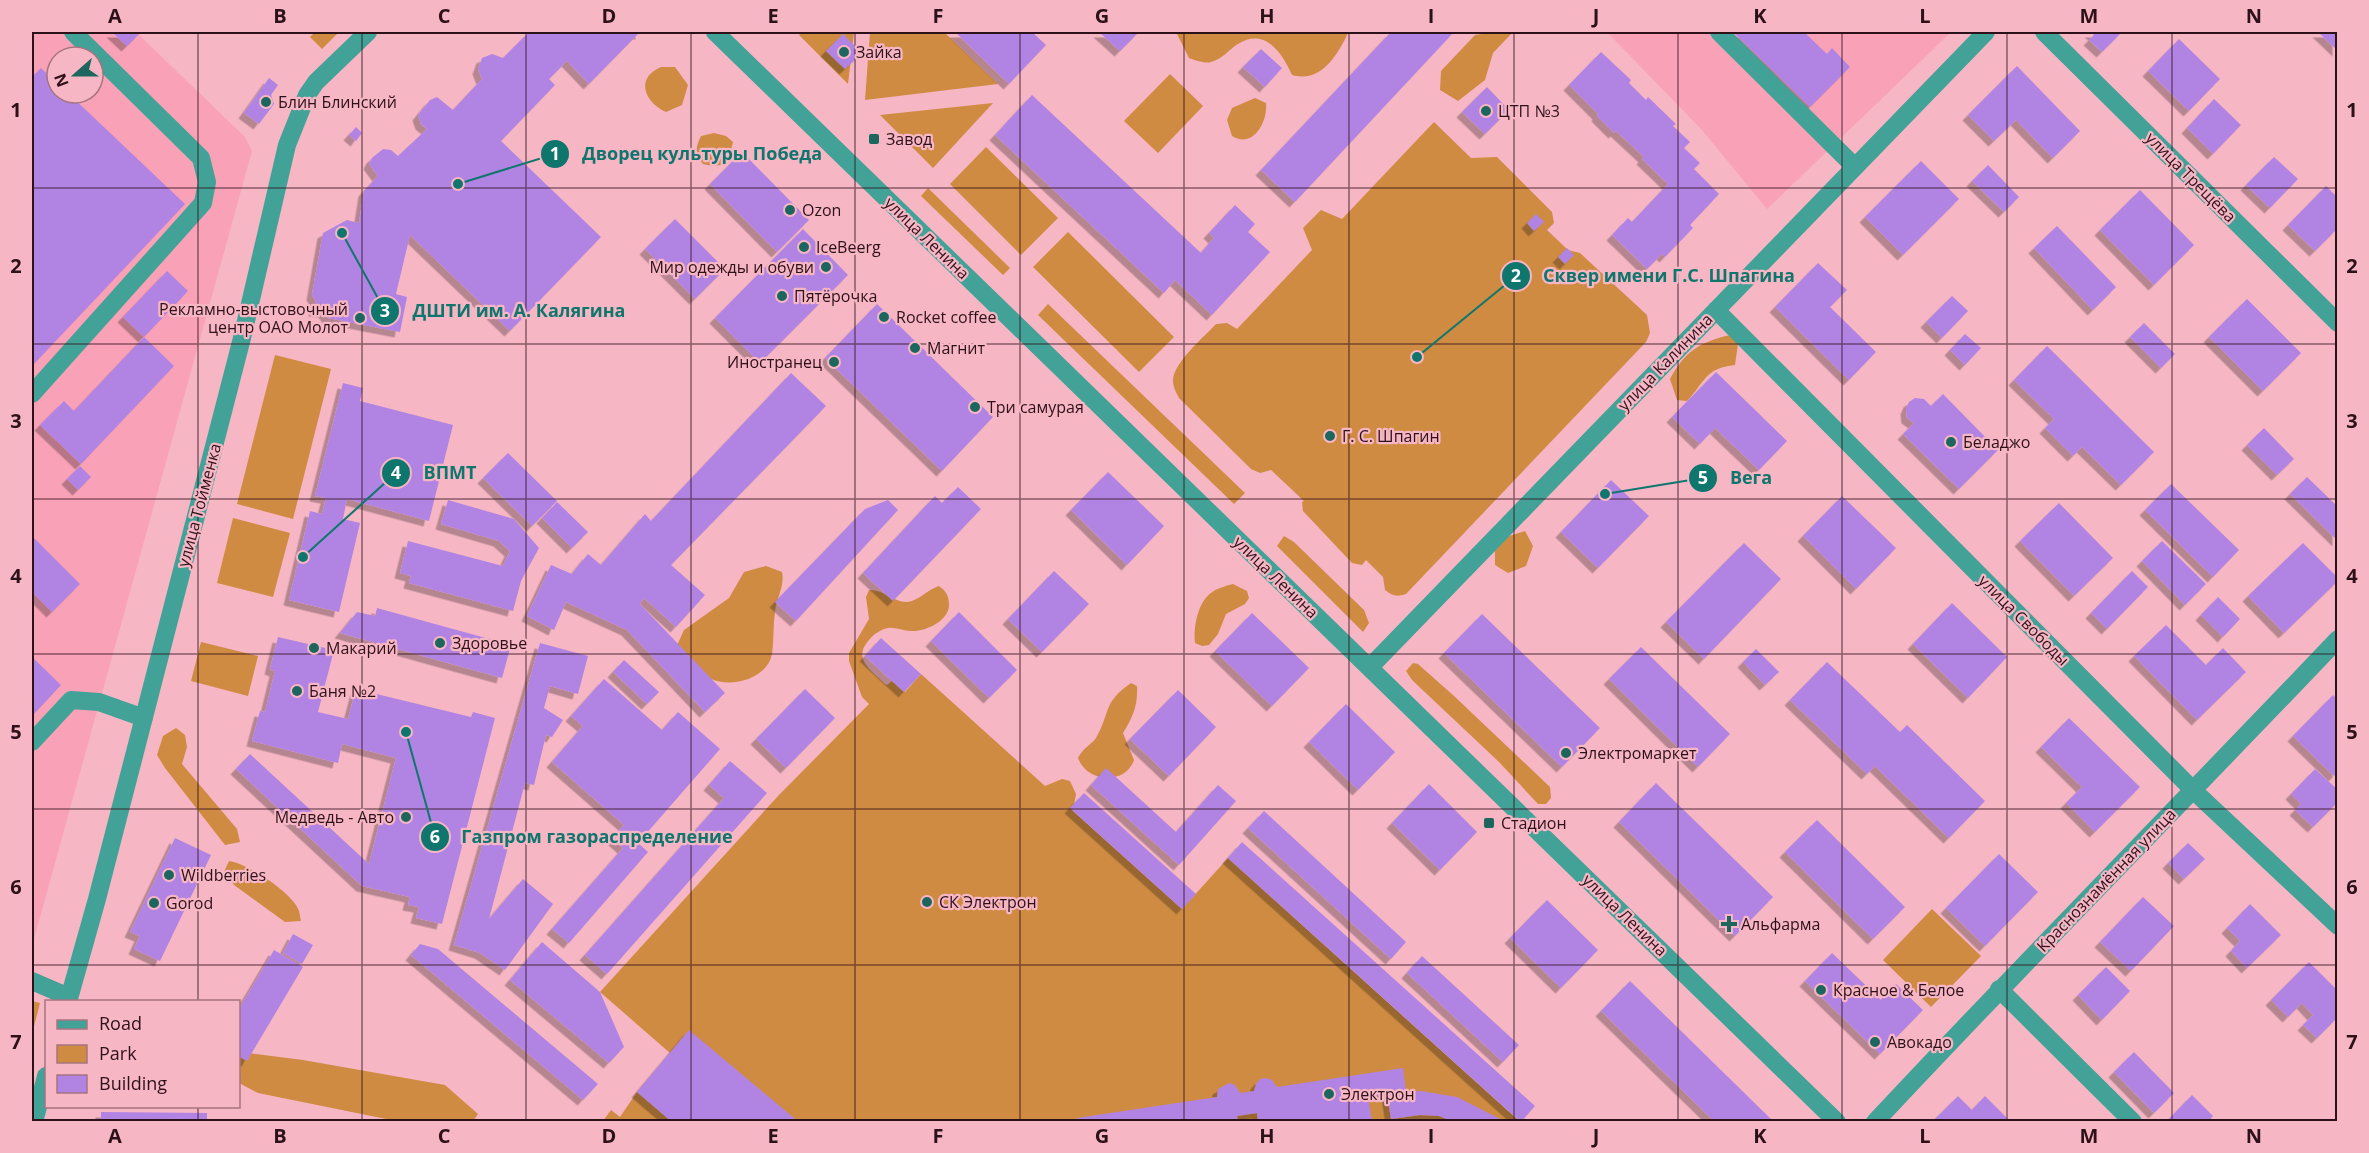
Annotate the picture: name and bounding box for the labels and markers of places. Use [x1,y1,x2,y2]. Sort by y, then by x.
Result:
place label: Зайка [856,41,902,63]
marker: Зайка [837,45,851,59]
place label: Блин Блинский [278,91,397,113]
marker: Блин Блинский [259,95,273,109]
place label: ЦТП №3 [1498,100,1560,122]
marker: ЦТП №3 [1479,104,1493,118]
place label: Завод [886,128,932,150]
marker: Завод [867,132,881,146]
callout: Дворец культуры Победа [540,136,834,172]
place label: Ozon [802,199,841,221]
marker: Ozon [783,203,797,217]
place label: IceBeerg [816,236,881,258]
marker: IceBeerg [797,240,811,254]
place label: Мир одежды и обуви [649,256,814,278]
callout: Сквер имени Г.С. Шпагина [1501,258,1807,294]
marker: Мир одежды и обуви [819,260,833,274]
place label: Пятёрочка [794,285,877,307]
marker: Пятёрочка [775,289,789,303]
callout: ДШТИ им. А. Калягина [370,293,637,329]
place label: Рекламно-выстовочный центр ОАО Молот [159,298,348,338]
place label: Rocket coffee [896,306,996,328]
marker: Rocket coffee [877,310,891,324]
marker: Рекламно-выстовочный центр ОАО Молот [353,311,367,325]
place label: Магнит [927,337,985,359]
marker: Магнит [908,341,922,355]
place label: Иностранец [727,351,822,373]
marker: Иностранец [827,355,841,369]
place label: Три самурая [987,396,1084,418]
marker: Три самурая [968,400,982,414]
place label: Г. С. Шпагин [1342,425,1440,447]
marker: Г. С. Шпагин [1323,429,1337,443]
place label: Беладжо [1963,431,2030,453]
marker: Беладжо [1944,435,1958,449]
callout: ВПМТ [381,455,488,491]
callout: Вега [1688,460,1784,496]
place label: Здоровье [452,632,527,654]
marker: Здоровье [433,636,447,650]
place label: Макарий [326,637,397,659]
marker: Макарий [307,641,321,655]
place label: Баня №2 [309,680,376,702]
marker: Баня №2 [290,684,304,698]
place label: Электромаркет [1578,742,1697,764]
marker: Электромаркет [1559,746,1573,760]
place label: Медведь - Авто [275,806,394,828]
marker: Медведь - Авто [399,810,413,824]
place label: Стадион [1501,812,1567,834]
marker: Стадион [1482,816,1496,830]
callout: Газпром газораспределение [420,819,745,855]
place label: Wildberries [181,864,266,886]
marker: Wildberries [162,868,176,882]
place label: СК Электрон [939,891,1037,913]
place label: Gorod [166,892,213,914]
marker: СК Электрон [920,895,934,909]
marker: Gorod [147,896,161,910]
place label: Альфарма [1741,913,1820,935]
marker: Альфарма [1722,917,1736,931]
place label: Красное & Белое [1833,979,1964,1001]
marker: Красное & Белое [1814,983,1828,997]
place label: Авокадо [1887,1031,1952,1053]
marker: Авокадо [1868,1035,1882,1049]
place label: Электрон [1341,1083,1415,1105]
marker: Электрон [1322,1087,1336,1101]

